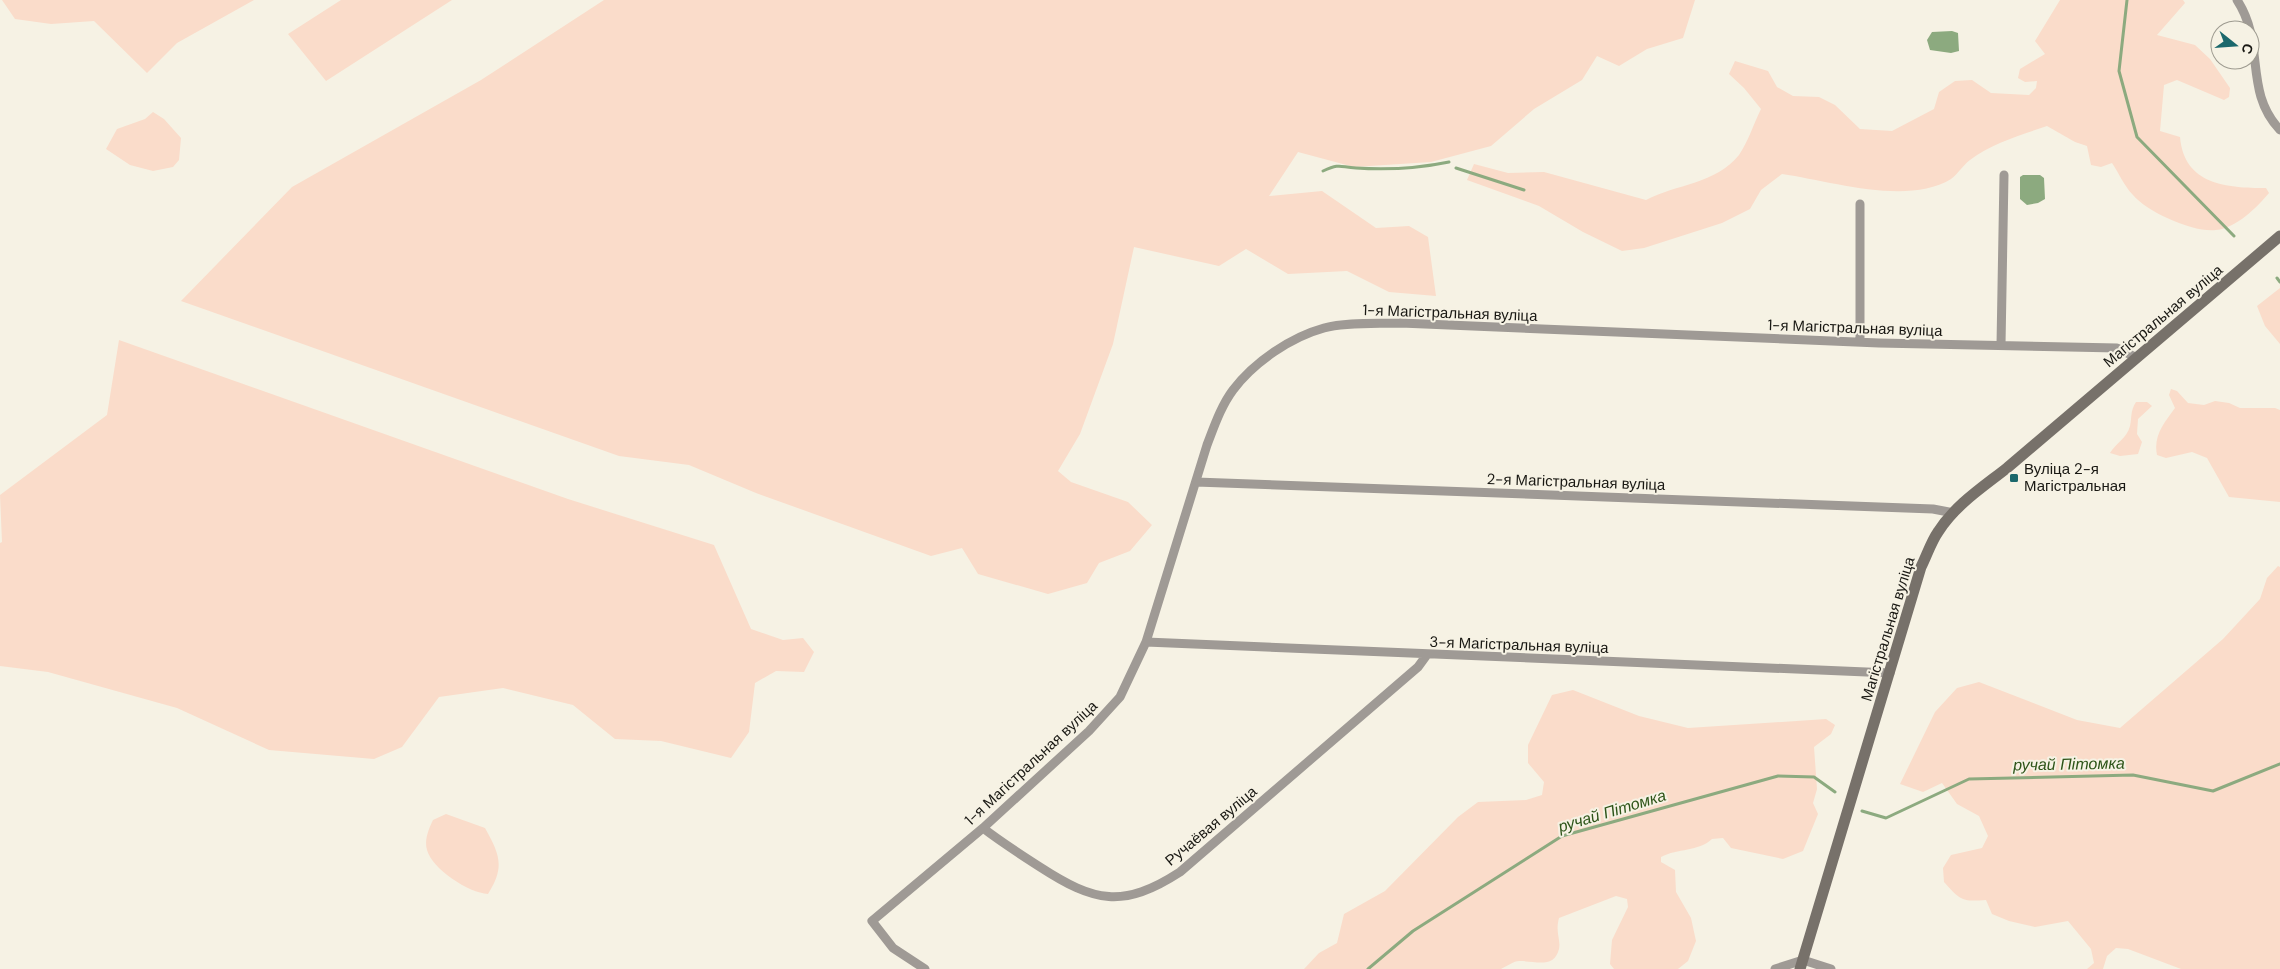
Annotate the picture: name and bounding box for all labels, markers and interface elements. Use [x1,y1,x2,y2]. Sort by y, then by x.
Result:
north arrow [2210,20,2260,70]
text: С [2237,41,2258,56]
street label: Магістральная вуліца [2099,260,2227,372]
street label: 1-я Магістральная вуліца [1362,300,1538,326]
street label: 1-я Магістральная вуліца [1767,315,1943,341]
place label: Вуліца 2-я Магістральная [2024,459,2126,496]
street label: 2-я Магістральная вуліца [1486,469,1666,495]
marker: Вуліца 2-я Магістральная [2008,472,2020,484]
street label: Магістральная вуліца [1857,554,1920,704]
street label: 3-я Магістральная вуліца [1429,632,1609,658]
street label: 1-я Магістральная вуліца [960,696,1102,830]
water label: ручай Пітомка [2012,753,2125,775]
street label: Ручаёвая вуліца [1161,781,1262,870]
water label: ручай Пітомка [1555,785,1669,838]

